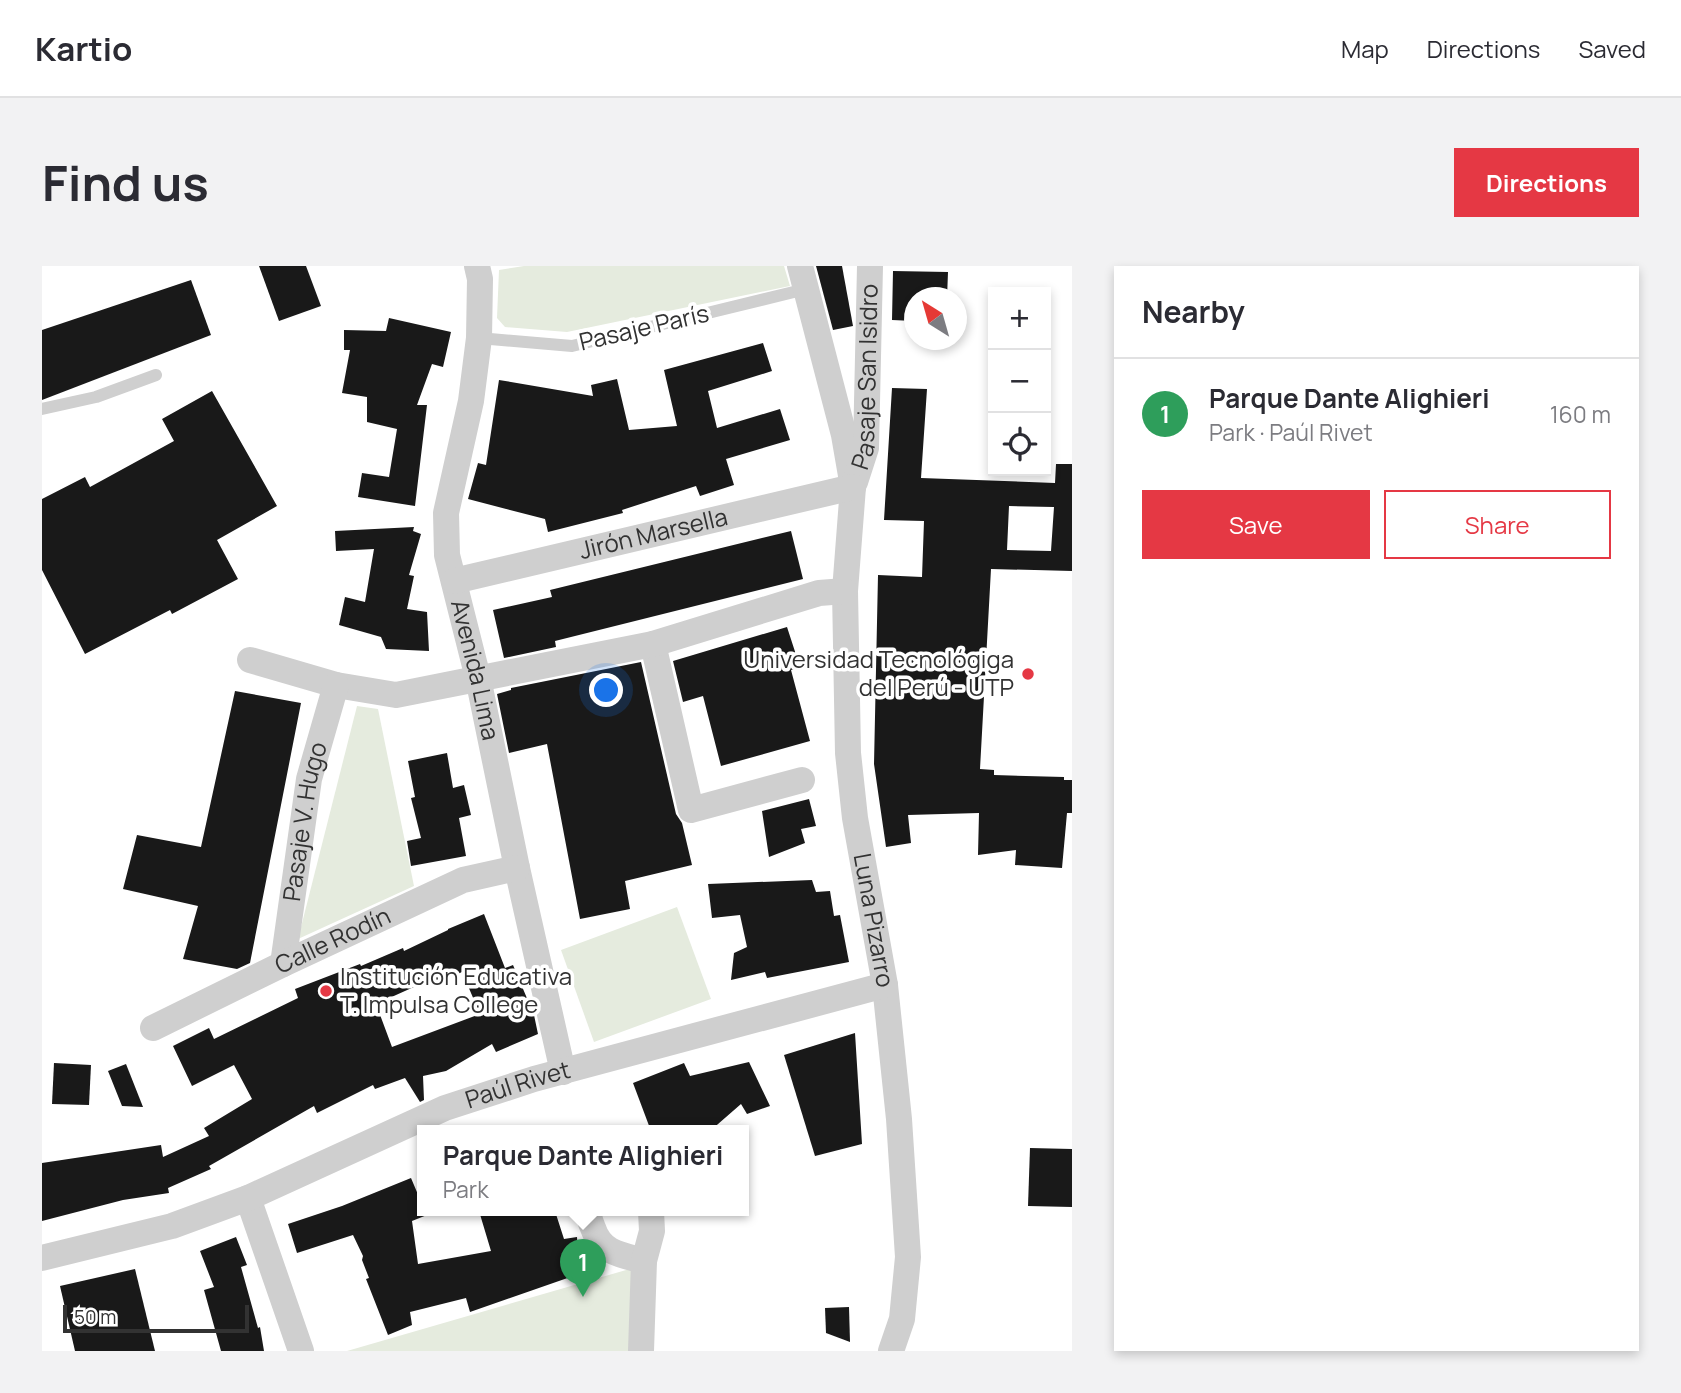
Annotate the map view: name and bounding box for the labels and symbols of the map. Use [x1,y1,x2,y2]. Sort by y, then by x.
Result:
street label: Pasaje San Isidro [842,283,885,473]
north arrow [904,287,967,350]
street label: Pasaje París [576,296,712,357]
street label: Jirón Marsella [576,499,731,566]
street label: Avenida Lima [444,596,508,743]
place label: Universidad Tecnológiga del Perú - UTP [743,642,1014,703]
marker: Universidad Tecnológiga del Perú - UTP [1020,666,1036,682]
your location [589,673,623,707]
street label: Pasaje V. Hugo [274,738,334,903]
street label: Luna Pizarro [847,850,903,990]
street label: Calle Rodín [269,898,395,981]
place label: Institución Educativa T. Impulsa College [340,959,572,1020]
marker: Institución Educativa T. Impulsa College [318,983,334,999]
street label: Paúl Rivet [461,1052,574,1115]
pin: 1 [560,1239,606,1297]
scale bar [63,1302,248,1334]

